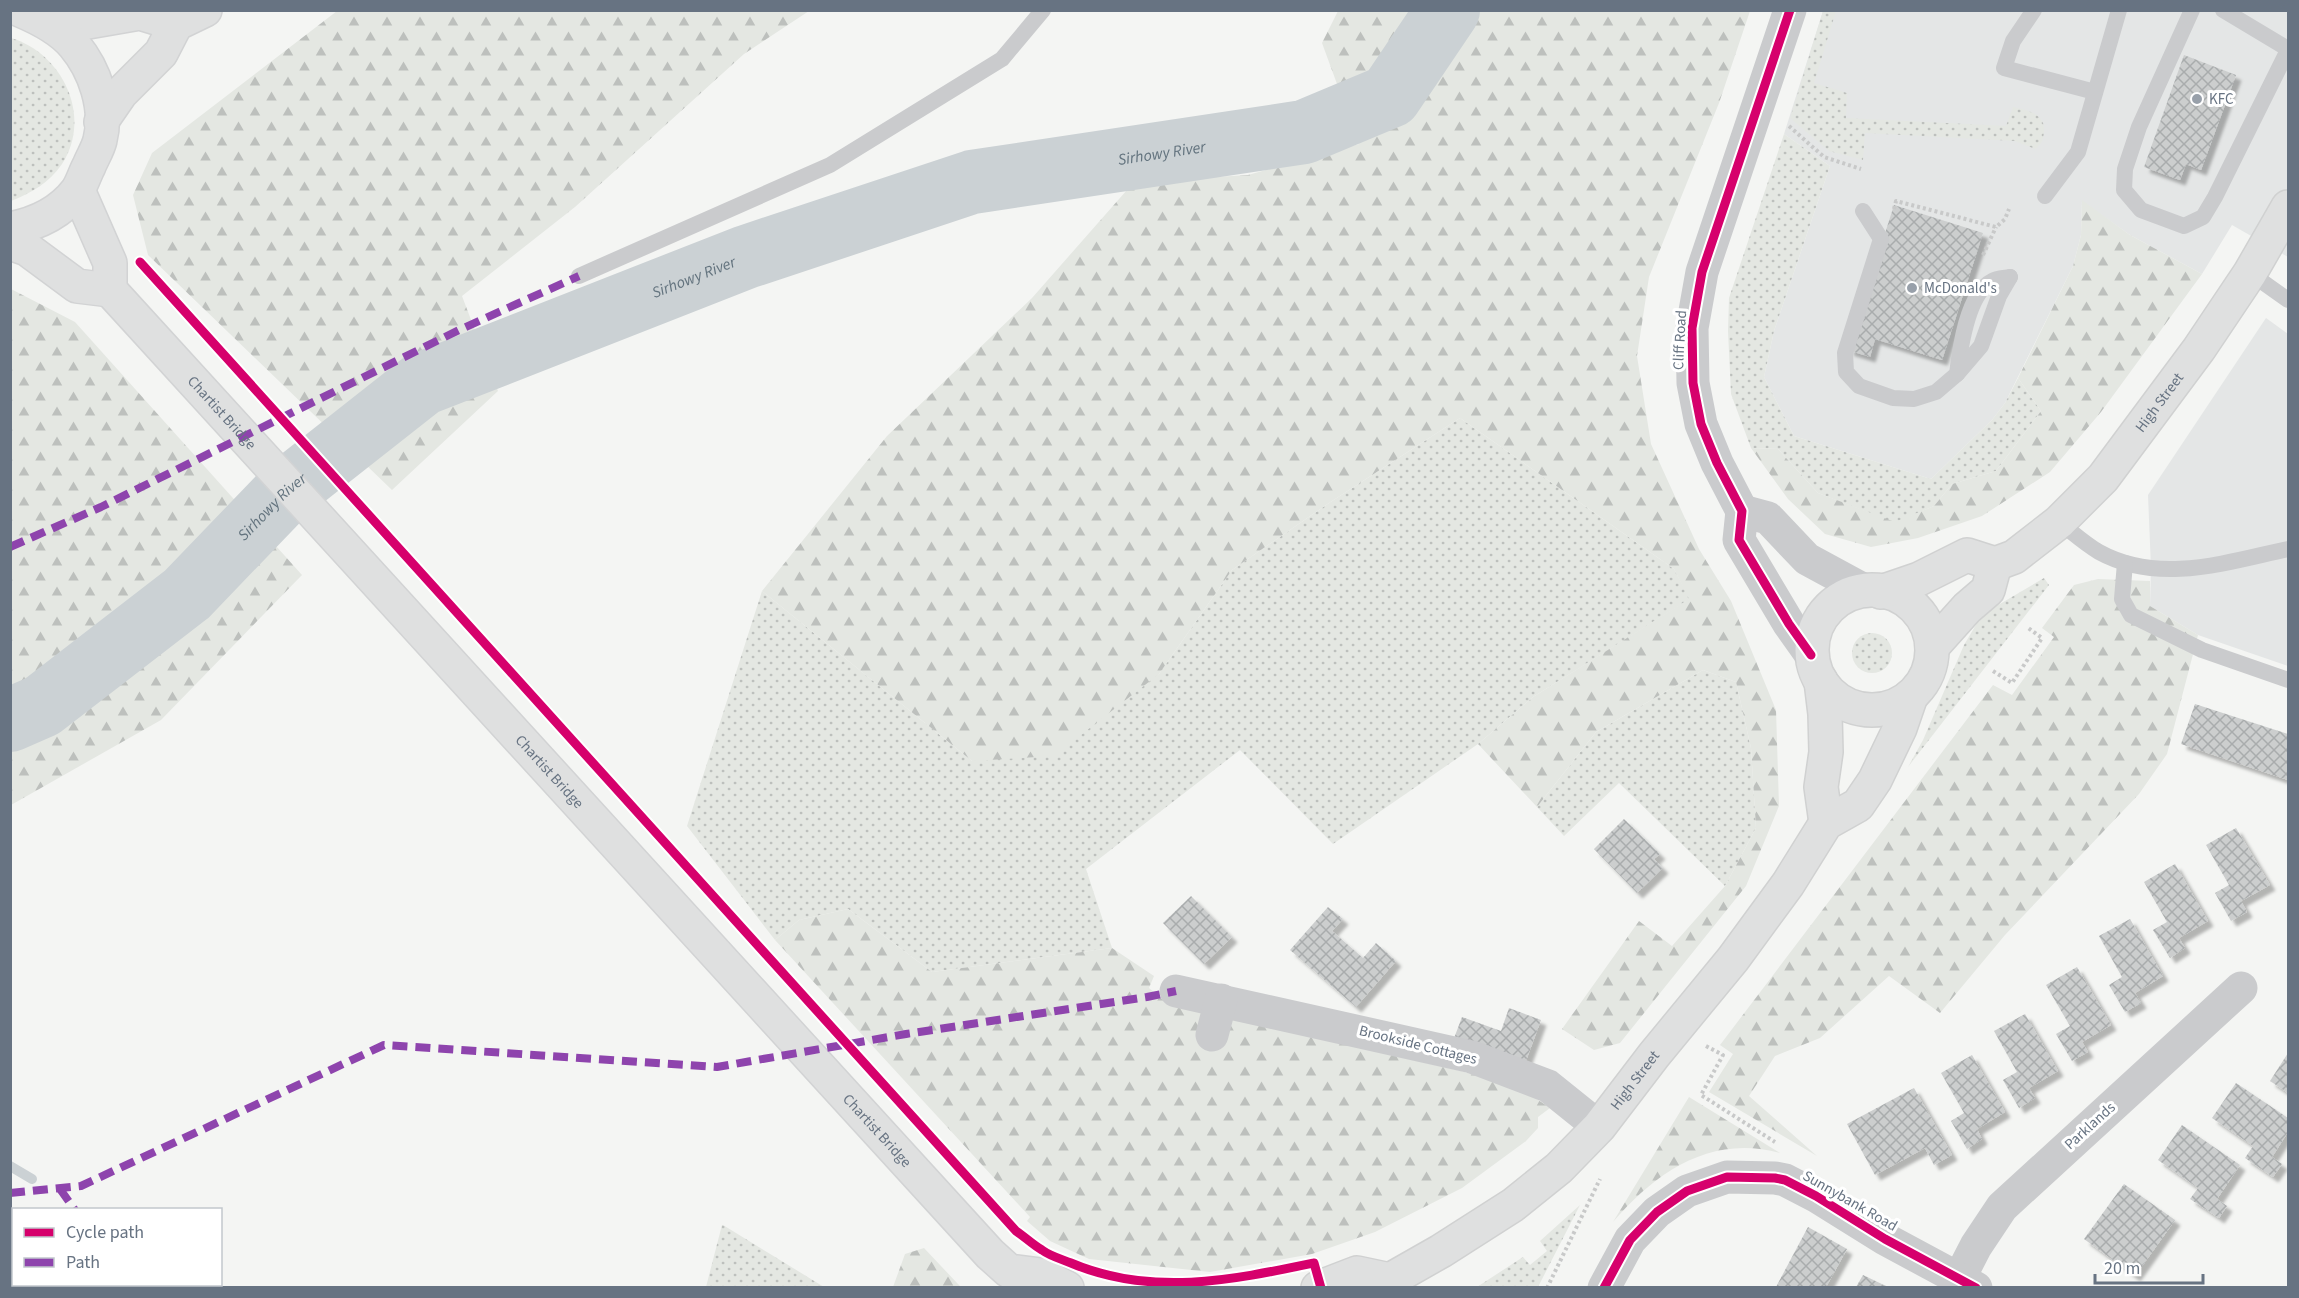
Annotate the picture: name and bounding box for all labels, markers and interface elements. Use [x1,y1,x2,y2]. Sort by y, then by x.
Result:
place label: KFC [2209,89,2234,110]
marker: KFC [2190,92,2204,106]
water label: Sirhowy River [1116,136,1209,171]
water label: Sirhowy River [649,251,740,304]
place label: McDonald's [1924,278,1997,299]
marker: McDonald's [1905,281,1919,295]
street label: Cliff Road [1668,310,1692,370]
street label: High Street [2130,368,2189,437]
street label: Chartist Bridge [183,371,261,454]
water label: Sirhowy River [233,467,312,546]
street label: Chartist Bridge [510,730,589,813]
street label: Brookside Cottages [1357,1020,1479,1070]
street label: High Street [1605,1046,1664,1114]
street label: Chartist Bridge [838,1089,916,1172]
street label: Parklands [2060,1097,2120,1155]
street label: Sunnybank Road [1799,1165,1901,1237]
legend [12,1208,222,1286]
text: Cycle path [66,1220,144,1245]
scale bar [2095,1247,2203,1285]
text: Path [66,1250,100,1275]
text: 20 m [2104,1256,2140,1281]

